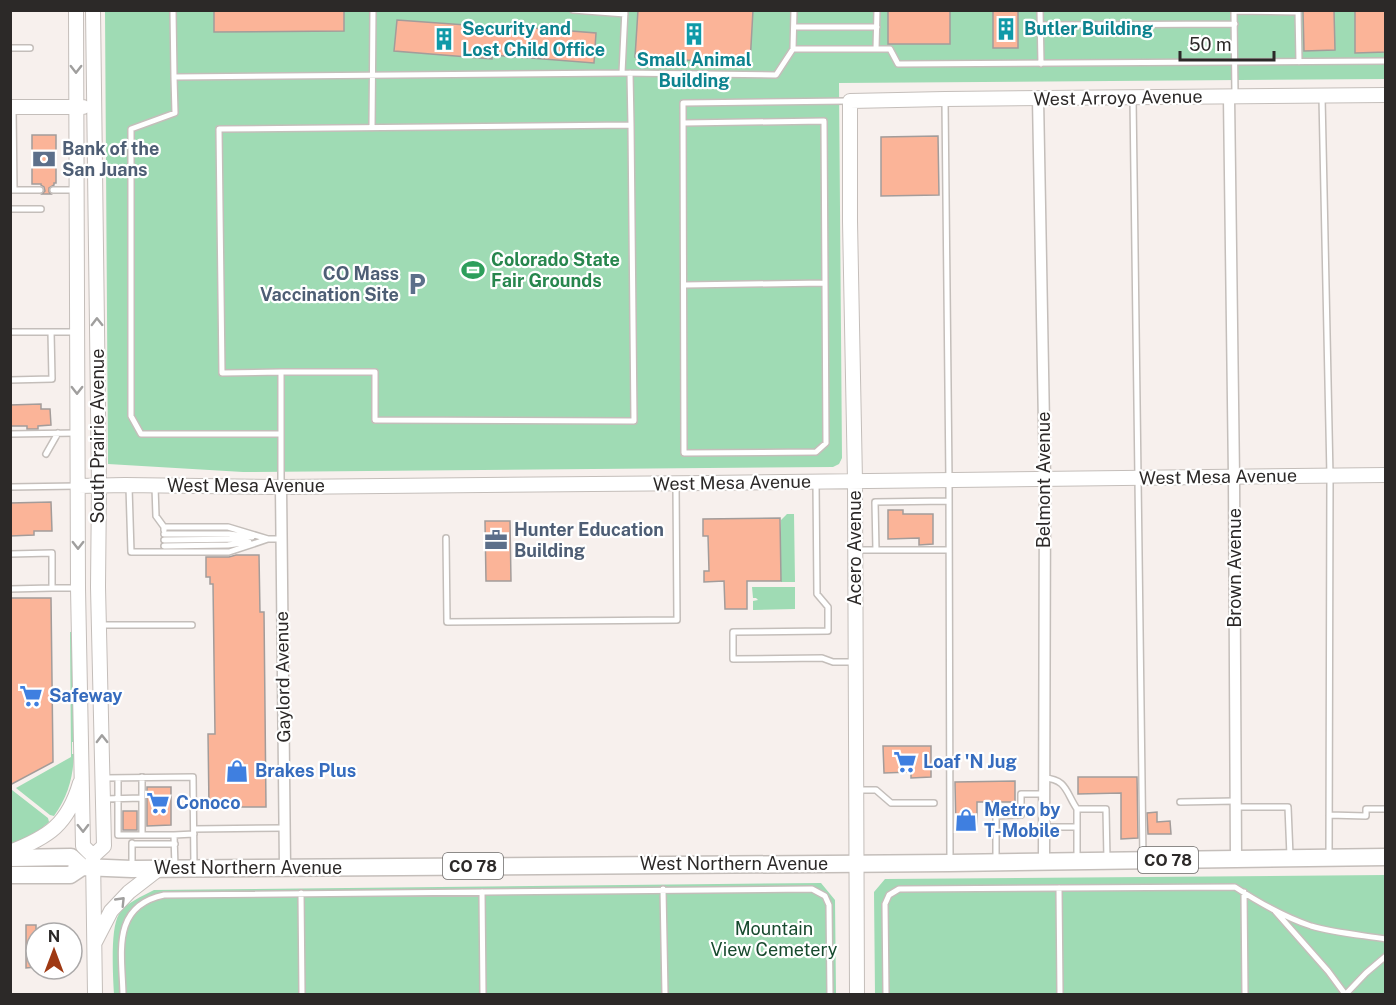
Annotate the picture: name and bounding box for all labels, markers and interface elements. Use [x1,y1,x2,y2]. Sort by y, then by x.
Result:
building icon: Butler Building [993,16,1019,42]
place label: Security and Lost Child Office [462,18,605,60]
place label: Butler Building [1024,18,1153,39]
building icon: Small Animal Building [681,21,707,47]
scale bar [1180,24,1274,62]
building icon: Security and Lost Child Office [431,26,457,52]
text: 50 m [1189,34,1232,55]
place label: Small Animal Building [636,49,752,91]
one-way arrow [70,64,82,73]
street label: West Arroyo Avenue [1033,86,1203,109]
place label: Bank of the San Juans [62,138,159,180]
bank icon: Bank of the San Juans [31,146,57,172]
place label: Colorado State Fair Grounds [491,249,620,291]
sports icon: Colorado State Fair Grounds [460,257,486,283]
place label: CO Mass Vaccination Site [260,263,399,305]
parking icon: CO Mass Vaccination Site [404,271,430,297]
one-way arrow [91,318,103,327]
street label: South Prairie Avenue [87,349,108,523]
one-way arrow [71,386,83,395]
street label: Belmont Avenue [1033,412,1054,548]
street label: West Mesa Avenue [1139,465,1297,488]
street label: West Mesa Avenue [653,471,811,494]
street label: West Mesa Avenue [167,475,325,496]
street label: Acero Avenue [844,490,865,606]
street label: Brown Avenue [1224,508,1245,628]
place label: Hunter Education Building [514,519,664,561]
office icon: Hunter Education Building [483,527,509,553]
one-way arrow [72,540,84,549]
street label: Gaylord Avenue [271,611,294,743]
supermarket icon: Safeway [18,683,44,709]
place label: Safeway [49,685,122,706]
one-way arrow [96,735,108,744]
supermarket icon: Loaf 'N Jug [892,749,918,775]
place label: Loaf 'N Jug [923,751,1017,772]
shop icon: Brakes Plus [224,758,250,784]
place label: Brakes Plus [255,760,356,781]
supermarket icon: Conoco [145,790,171,816]
place label: Conoco [176,792,241,813]
place label: Metro by T-Mobile [984,799,1060,841]
shop icon: Metro by T-Mobile [953,807,979,833]
one-way arrow [77,824,89,833]
road number: CO 78 [1138,847,1198,873]
road number: CO 78 [443,853,503,879]
street label: West Northern Avenue [640,853,828,874]
street label: West Northern Avenue [154,857,342,878]
one-way arrow [114,897,125,907]
park label: Mountain View Cemetery [711,918,838,960]
north arrow [24,921,84,981]
text: N [48,927,60,946]

